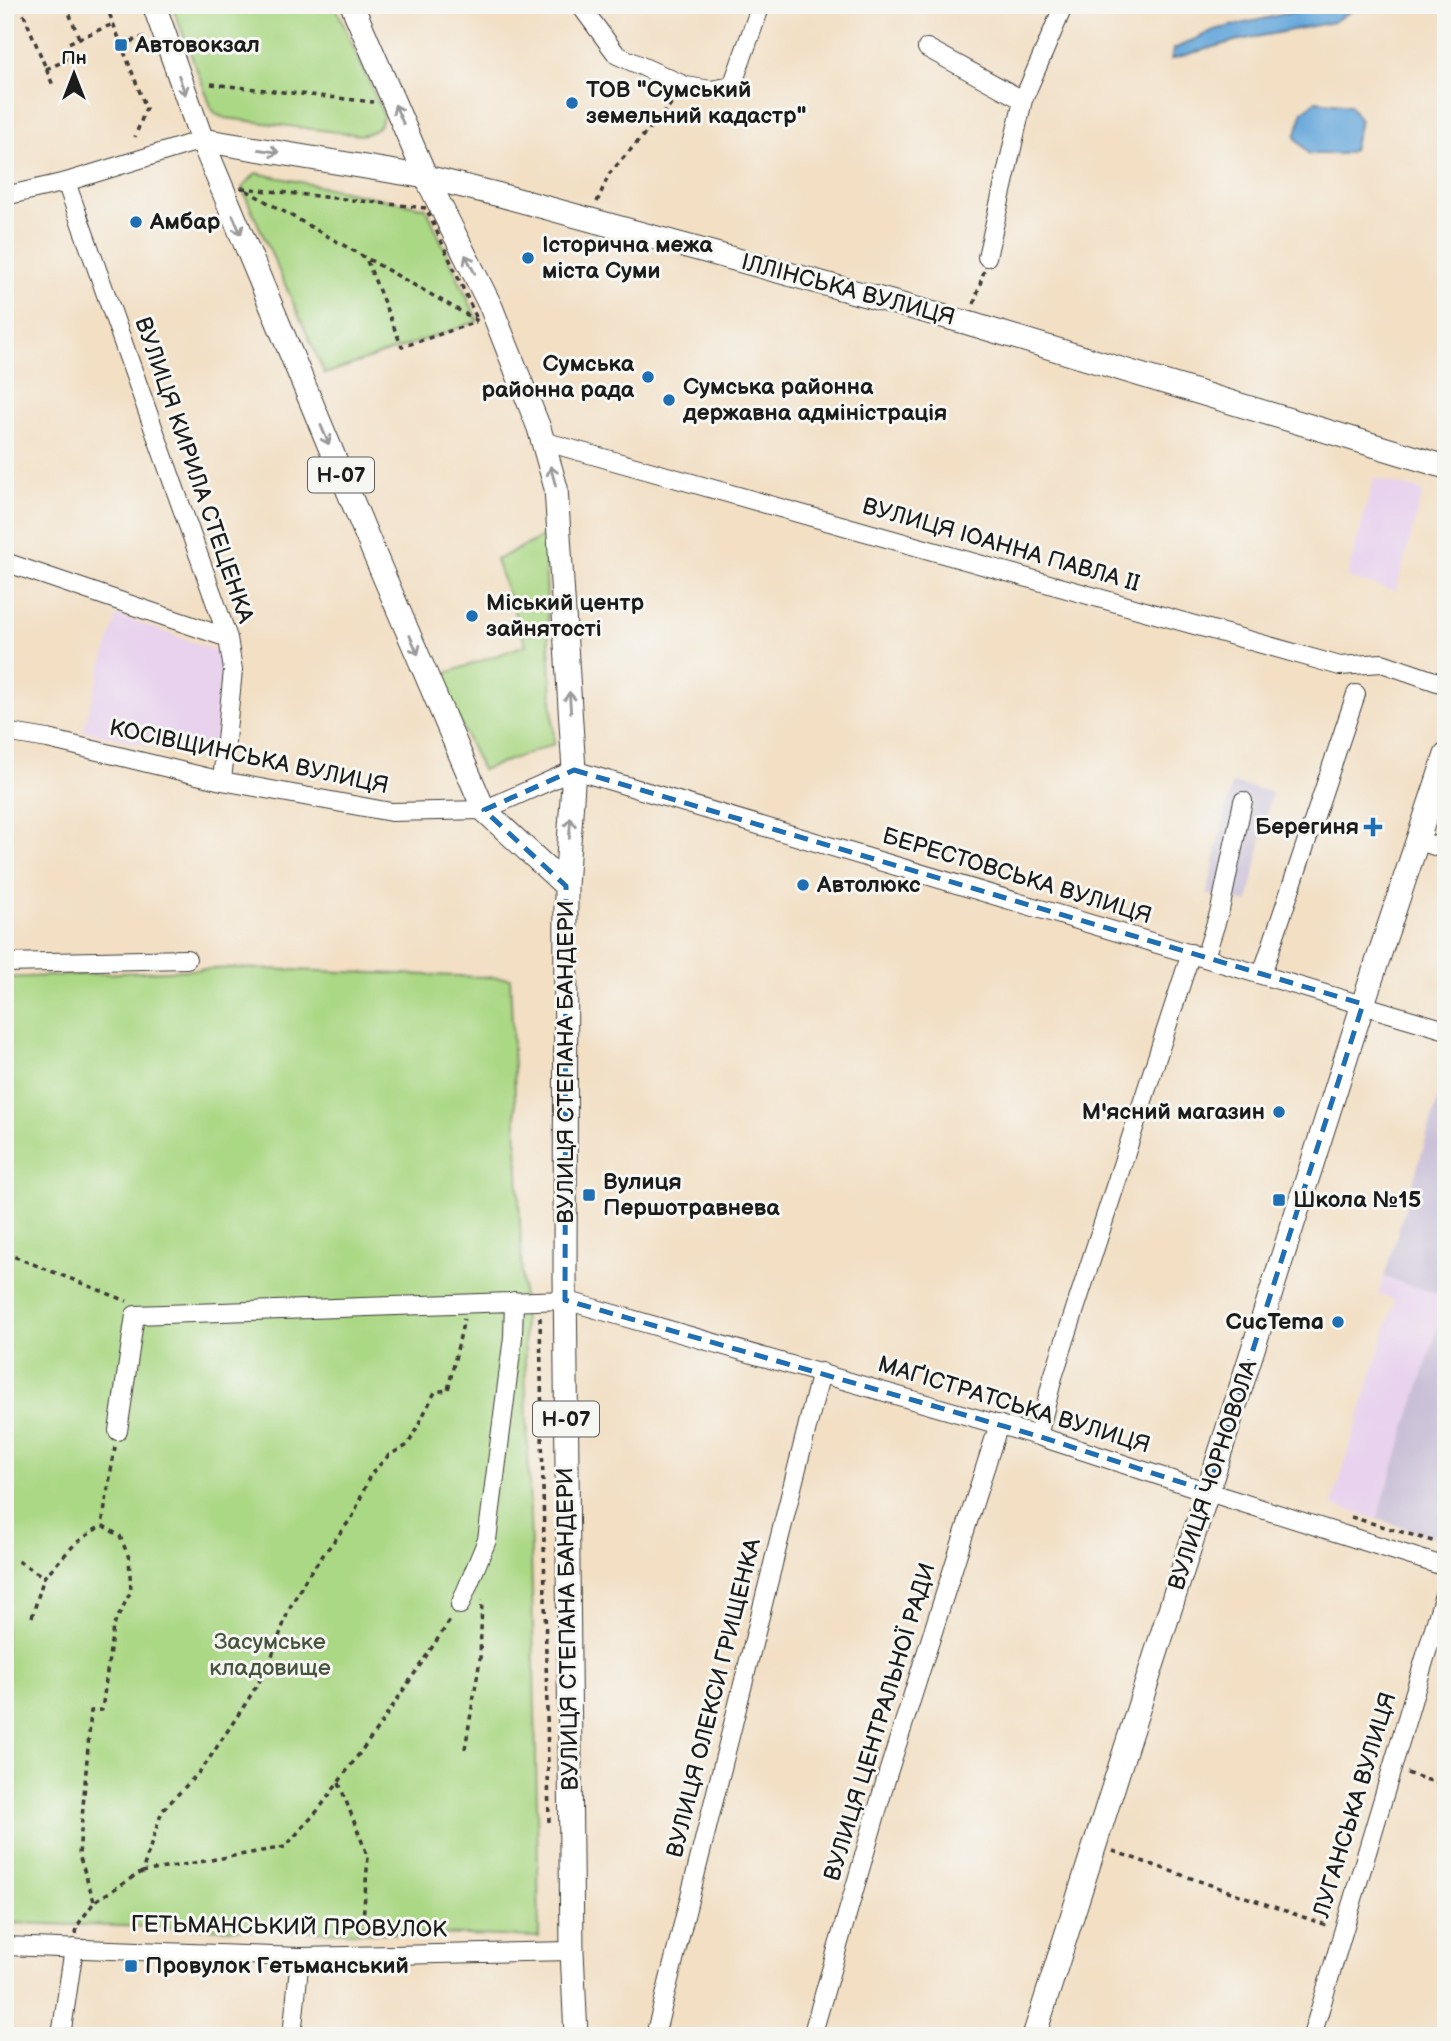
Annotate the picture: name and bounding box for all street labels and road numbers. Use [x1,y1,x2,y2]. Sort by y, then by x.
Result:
street label: ІЛЛІНСЬКА ВУЛИЦЯ [738,248,958,332]
street label: ВУЛИЦЯ КИРИЛА СТЕЦЕНКА [128,313,260,627]
road number: Н-07 [308,458,374,492]
street label: ВУЛИЦЯ ІОАННА ПАВЛА II [859,492,1143,598]
street label: КОСІВЩИНСЬКА ВУЛИЦЯ [107,714,391,800]
street label: БЕРЕСТОВСЬКА ВУЛИЦЯ [879,822,1155,930]
street label: ВУЛИЦЯ СТЕПАНА БАНДЕРИ [552,900,580,1224]
street label: МАҐІСТРАТСЬКА ВУЛИЦЯ [875,1350,1153,1460]
street label: ВУЛИЦЯ ЧОРНОВОЛА [1163,1356,1263,1594]
road number: Н-07 [533,1402,599,1436]
street label: ВУЛИЦЯ СТЕПАНА БАНДЕРИ [551,1467,585,1791]
street label: ВУЛИЦЯ ОЛЕКСИ ГРИЩЕНКА [661,1536,767,1860]
street label: ВУЛИЦЯ ЦЕНТРАЛЬНОЇ РАДИ [818,1560,942,1884]
street label: ЛУГАНСЬКА ВУЛИЦЯ [1307,1689,1403,1922]
street label: ГЕТЬМАНСЬКИЙ ПРОВУЛОК [131,1910,447,1944]

